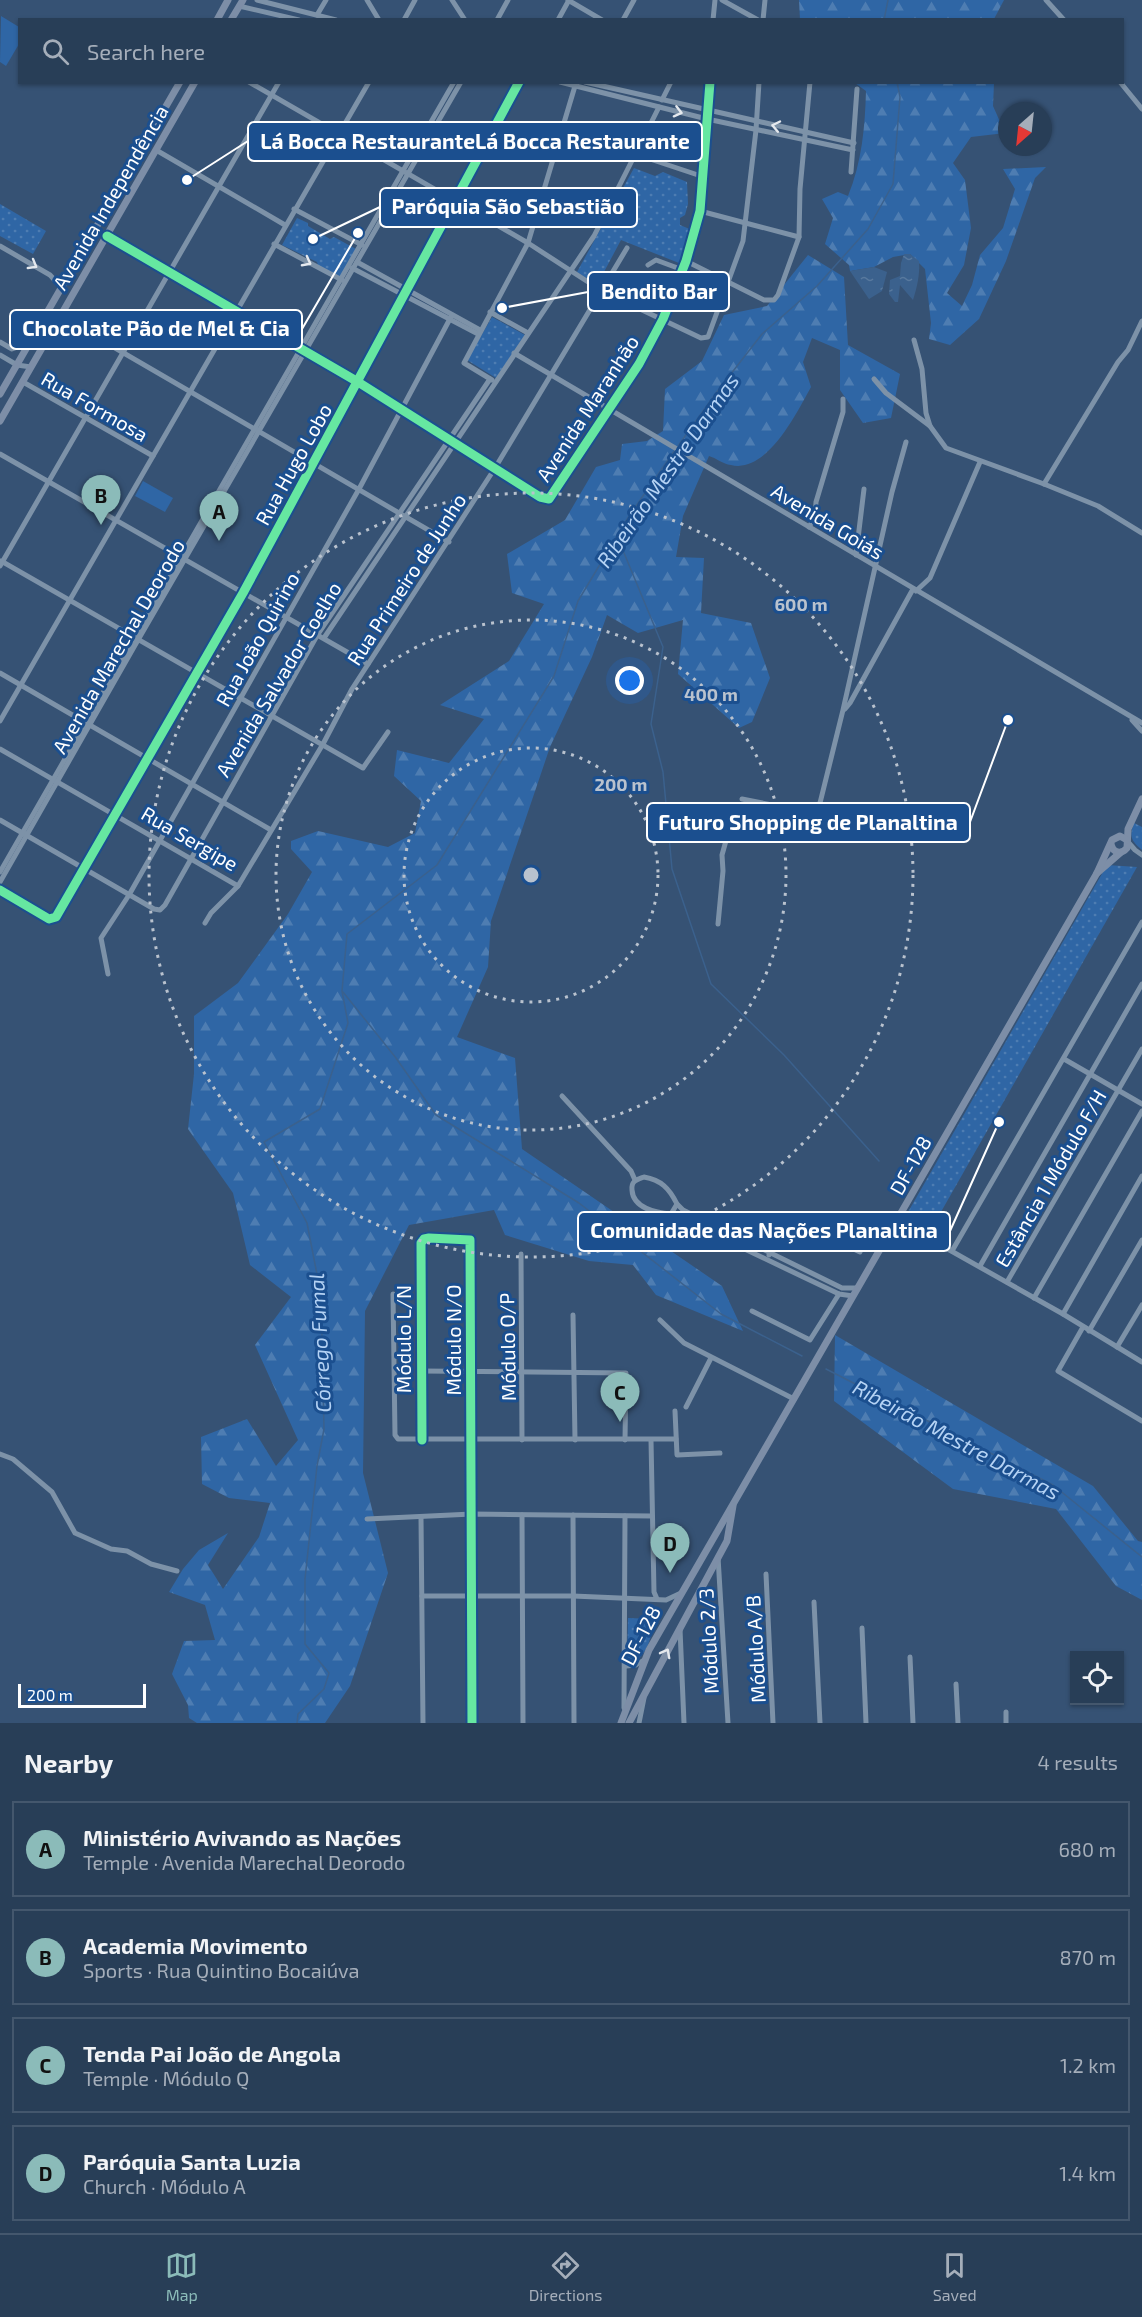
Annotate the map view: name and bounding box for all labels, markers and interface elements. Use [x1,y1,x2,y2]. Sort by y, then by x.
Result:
search box [18,18,1124,84]
icon: search [39,35,72,68]
text: Search here [87,38,205,64]
street label: Avenida Independência [47,100,173,294]
north arrow [998,102,1052,156]
one-way arrow [672,105,683,117]
one-way arrow [771,120,781,133]
callout: Lá Bocca RestauranteLá Bocca Restaurante [248,122,702,161]
text: Lá Bocca RestauranteLá Bocca Restaurante [260,128,690,153]
callout: Paróquia São Sebastião [380,188,637,227]
text: Paróquia São Sebastião [392,193,624,218]
one-way arrow [301,255,312,266]
one-way arrow [27,258,37,269]
callout: Bendito Bar [588,272,729,311]
text: Bendito Bar [601,278,717,303]
callout: Chocolate Pão de Mel & Cia [10,310,302,349]
text: Chocolate Pão de Mel & Cia [22,315,290,340]
street label: Avenida Maranhão [531,330,643,486]
street label: Rua Formosa [37,366,153,446]
water label: Ribeirão Mestre Darmas [591,368,743,572]
street label: Rua Hugo Lobo [250,399,336,529]
pin: B [82,476,120,525]
street label: Avenida Goiás [767,478,889,564]
street label: Rua Primeiro de Junho [342,489,470,669]
pin: A [200,492,238,541]
street label: Avenida Marechal Deorodo [47,535,189,757]
street label: Rua João Quirino [210,568,304,710]
street label: Avenida Salvador Coelho [210,577,346,781]
text: 600 m [774,593,828,615]
your location [615,666,644,695]
text: 400 m [684,683,738,705]
text: 200 m [595,773,647,795]
street label: Rua Sergipe [137,801,243,875]
callout: Futuro Shopping de Planaltina [647,803,970,842]
text: Futuro Shopping de Planaltina [658,809,958,834]
centre of rings [521,865,541,885]
street label: Estância 1 Módulo F/H [989,1085,1111,1271]
street label: DF-128 [884,1131,936,1199]
callout: Comunidade das Nações Planaltina [578,1212,950,1251]
text: Comunidade das Nações Planaltina [590,1217,938,1244]
water label: Córrego Fumal [303,1273,335,1413]
street label: Módulo N/O [441,1284,465,1396]
street label: Módulo L/N [391,1285,415,1393]
street label: Módulo O/P [494,1293,520,1401]
pin: C [600,1372,640,1422]
water label: Ribeirão Mestre Darmas [849,1374,1065,1504]
pin: D [650,1524,690,1573]
street label: Módulo 2/3 [693,1587,723,1695]
street label: Módulo A/B [740,1594,770,1704]
street label: DF-128 [615,1601,665,1669]
one-way arrow [659,1649,670,1659]
map controls [1070,1651,1124,1705]
button: locate [1070,1651,1124,1705]
scale bar [18,1681,146,1708]
text: 200 m [27,1685,73,1704]
text: Nearby [24,1747,113,1778]
text: 4 results [1038,1750,1118,1774]
text: Ministério Avivando as Nações [83,1824,401,1850]
text: A [39,1837,52,1861]
text: 680 m [1058,1837,1116,1861]
text: Temple · Avenida Marechal Deorodo [83,1850,405,1874]
text: Academia Movimento [83,1932,308,1958]
text: B [39,1945,52,1969]
text: 870 m [1060,1945,1116,1969]
text: Sports · Rua Quintino Bocaiúva [83,1958,360,1982]
text: Tenda Pai João de Angola [83,2040,341,2066]
text: C [40,2053,51,2077]
text: 1.2 km [1060,2053,1116,2077]
text: Temple · Módulo Q [83,2066,249,2090]
text: Paróquia Santa Luzia [83,2148,301,2174]
text: D [39,2161,52,2185]
text: 1.4 km [1059,2161,1116,2185]
text: Church · Módulo A [83,2174,246,2198]
tab: Map [165,2249,198,2304]
tab: Directions [529,2249,602,2304]
tab: Saved [933,2249,977,2304]

